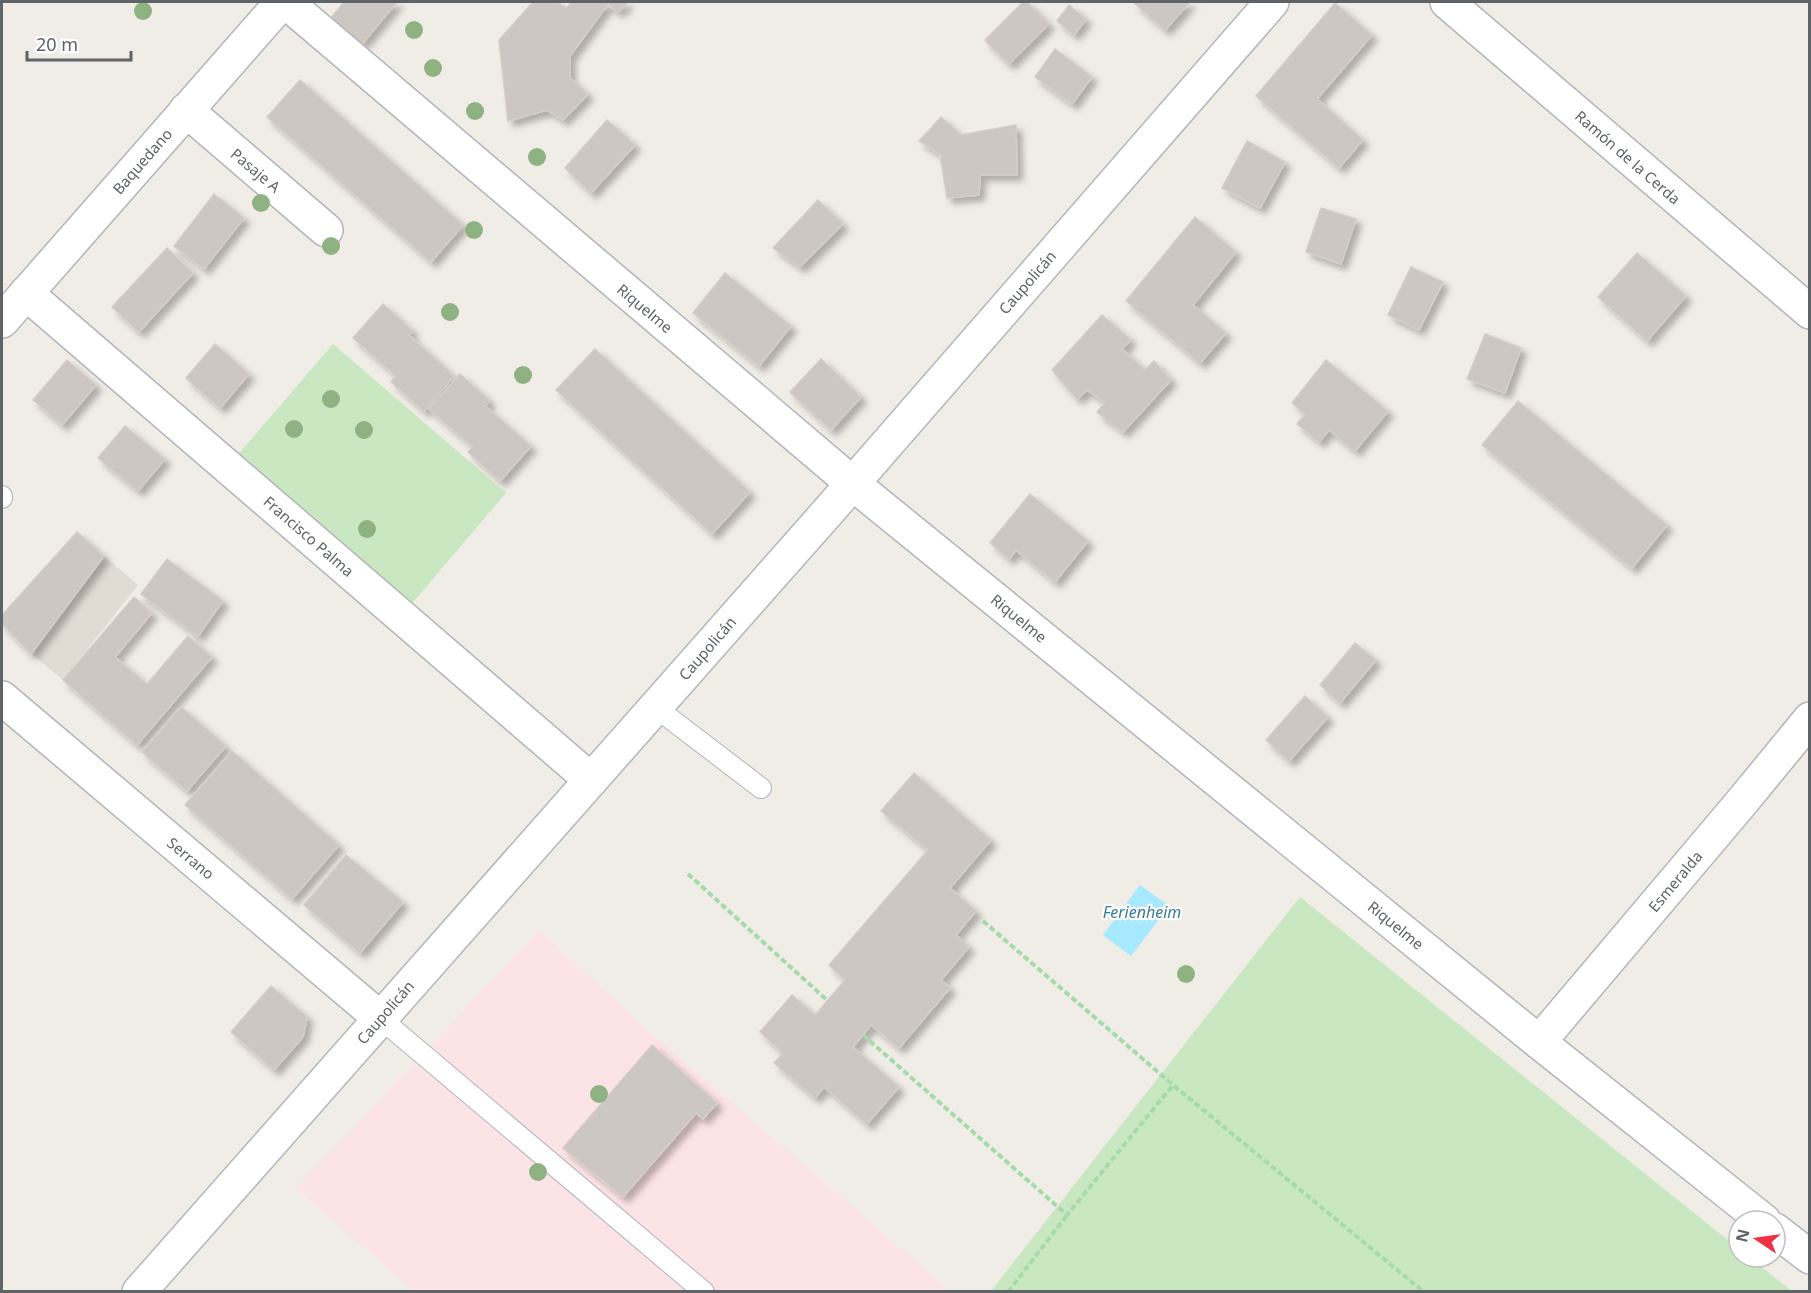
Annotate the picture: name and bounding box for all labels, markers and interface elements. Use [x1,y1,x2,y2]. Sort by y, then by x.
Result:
scale bar [27,24,130,62]
text: 20 m [36,32,78,56]
street label: Ramón de la Cerda [1571,106,1685,208]
street label: Baquedano [108,124,176,198]
street label: Pasaje A [227,143,285,197]
street label: Caupolicán [994,246,1060,318]
street label: Riquelme [613,279,677,337]
street label: Francisco Palma [260,491,358,581]
street label: Riquelme [987,589,1051,647]
street label: Caupolicán [674,612,740,684]
street label: Serrano [163,832,219,884]
street label: Esmeralda [1644,846,1706,916]
street label: Riquelme [1364,896,1428,954]
water label: Ferienheim [1103,901,1181,923]
street label: Caupolicán [352,976,418,1048]
north arrow [1727,1209,1787,1269]
text: N [1730,1227,1755,1244]

